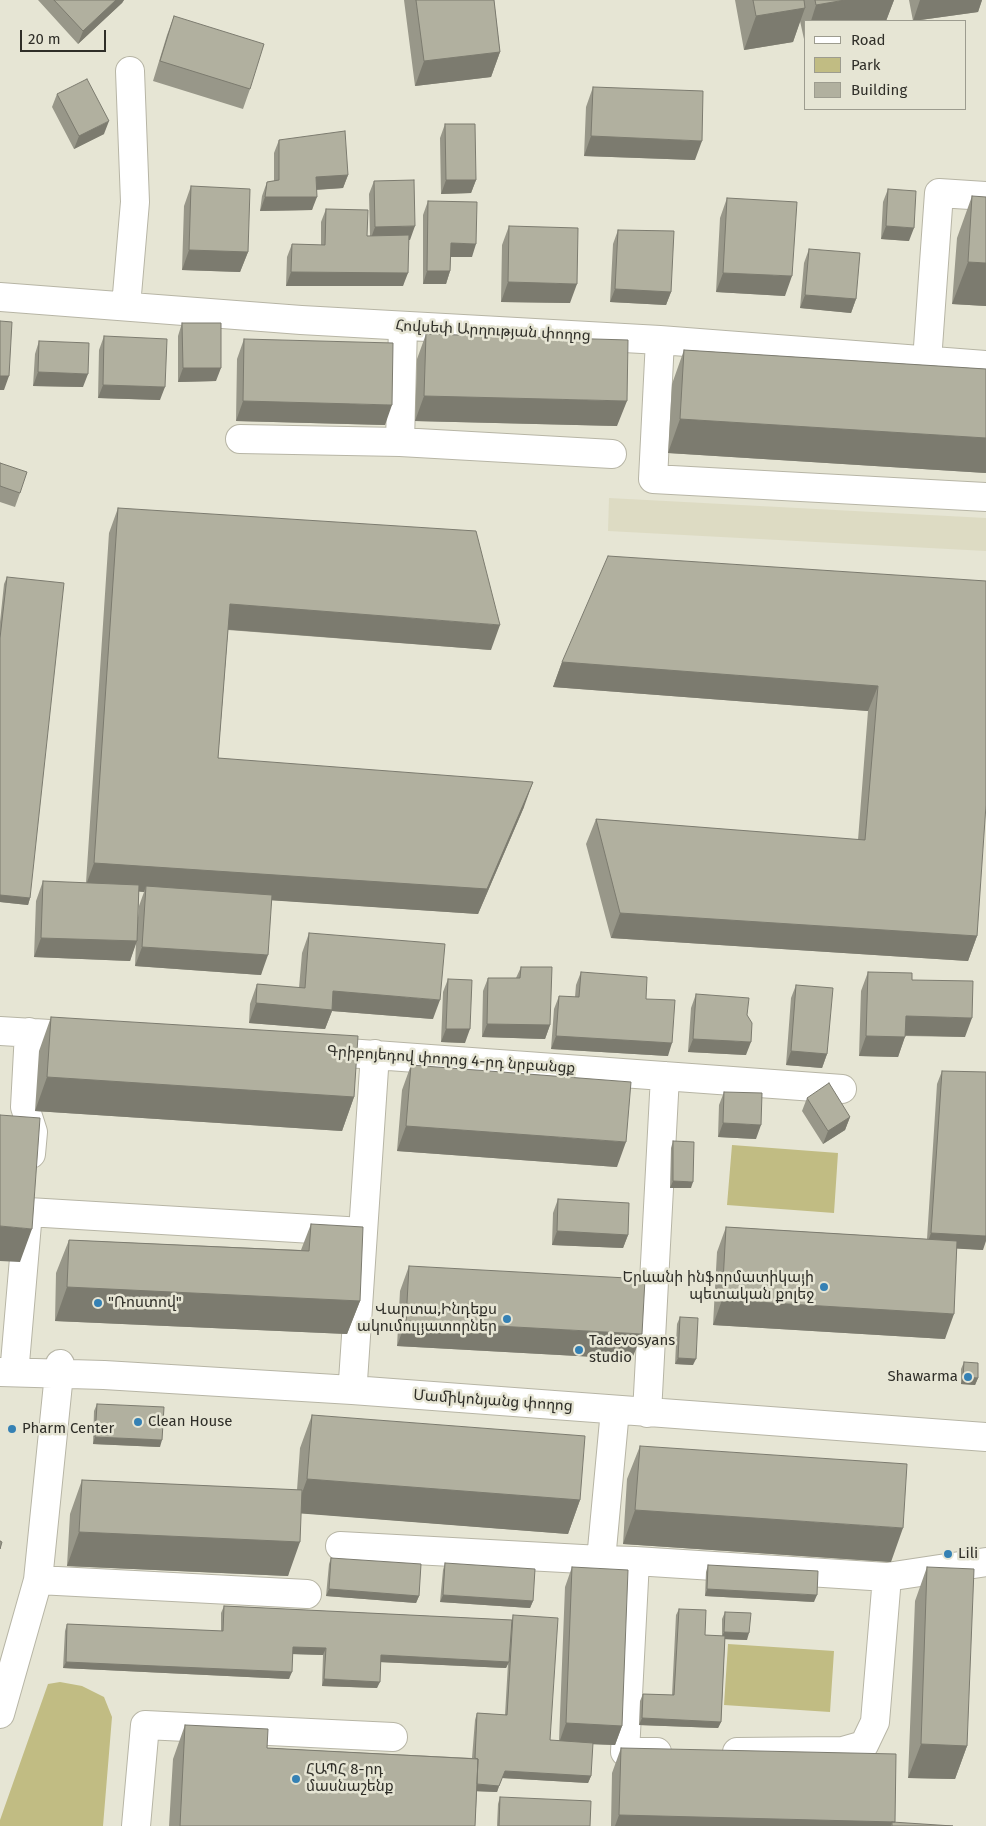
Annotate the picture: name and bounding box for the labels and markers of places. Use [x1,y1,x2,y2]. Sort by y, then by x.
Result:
place label: Երևանի ինֆորմատիկայի պետական քոլեջ [623,1269,814,1304]
marker: Երևանի ինֆորմատիկայի պետական քոլեջ [818,1281,830,1293]
place label: "Ռոստով" [108,1294,182,1312]
marker: "Ռոստով" [92,1297,104,1309]
place label: Վարտա,Ինդեքս ակումուլյատորներ [357,1301,497,1336]
marker: Վարտա,Ինդեքս ակումուլյատորներ [501,1313,513,1325]
place label: Tadevosyans studio [589,1332,675,1367]
marker: Tadevosyans studio [573,1344,585,1356]
place label: Shawarma [887,1368,958,1386]
marker: Shawarma [962,1371,974,1383]
place label: Clean House [148,1413,232,1431]
marker: Clean House [132,1416,144,1428]
place label: Pharm Center [22,1420,114,1438]
marker: Pharm Center [6,1423,18,1435]
place label: Lili [958,1545,978,1563]
marker: Lili [942,1548,954,1560]
place label: ՀԱՊՀ 8-րդ մասնաշենք [306,1761,394,1796]
marker: ՀԱՊՀ 8-րդ մասնաշենք [290,1773,302,1785]

